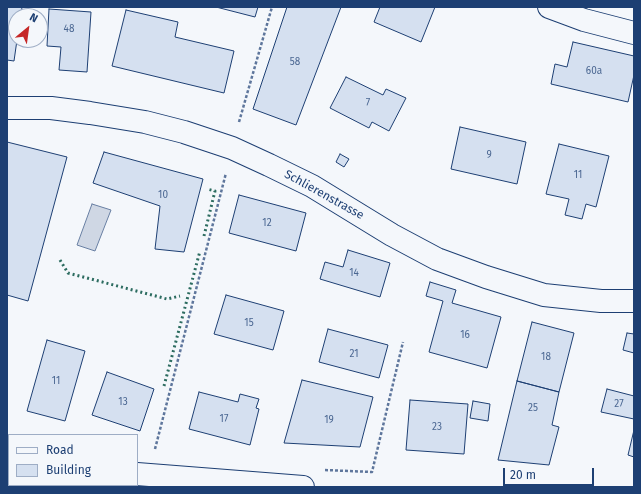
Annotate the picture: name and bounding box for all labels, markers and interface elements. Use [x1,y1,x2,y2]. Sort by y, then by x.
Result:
north arrow [8,8,48,48]
text: N [27,10,40,25]
house number: 48 [64,23,74,35]
house number: 58 [290,56,300,68]
house number: 60a [586,65,602,77]
house number: 7 [366,97,370,109]
house number: 9 [486,149,492,161]
street label: Schlierenstrasse [282,167,366,223]
house number: 11 [574,169,582,181]
house number: 10 [158,189,168,201]
house number: 12 [262,217,272,229]
house number: 14 [349,267,359,279]
house number: 15 [244,317,254,329]
house number: 16 [460,329,470,341]
house number: 21 [349,348,359,360]
house number: 18 [541,351,551,363]
house number: 11 [52,375,60,387]
house number: 13 [118,396,128,408]
house number: 27 [614,398,624,410]
house number: 25 [528,402,538,414]
house number: 17 [220,413,228,425]
house number: 19 [324,414,334,426]
house number: 23 [432,421,442,433]
legend [8,434,138,486]
text: Road [46,443,74,457]
scale bar [505,460,596,486]
text: Building [46,463,91,477]
text: 20 m [510,468,536,482]

